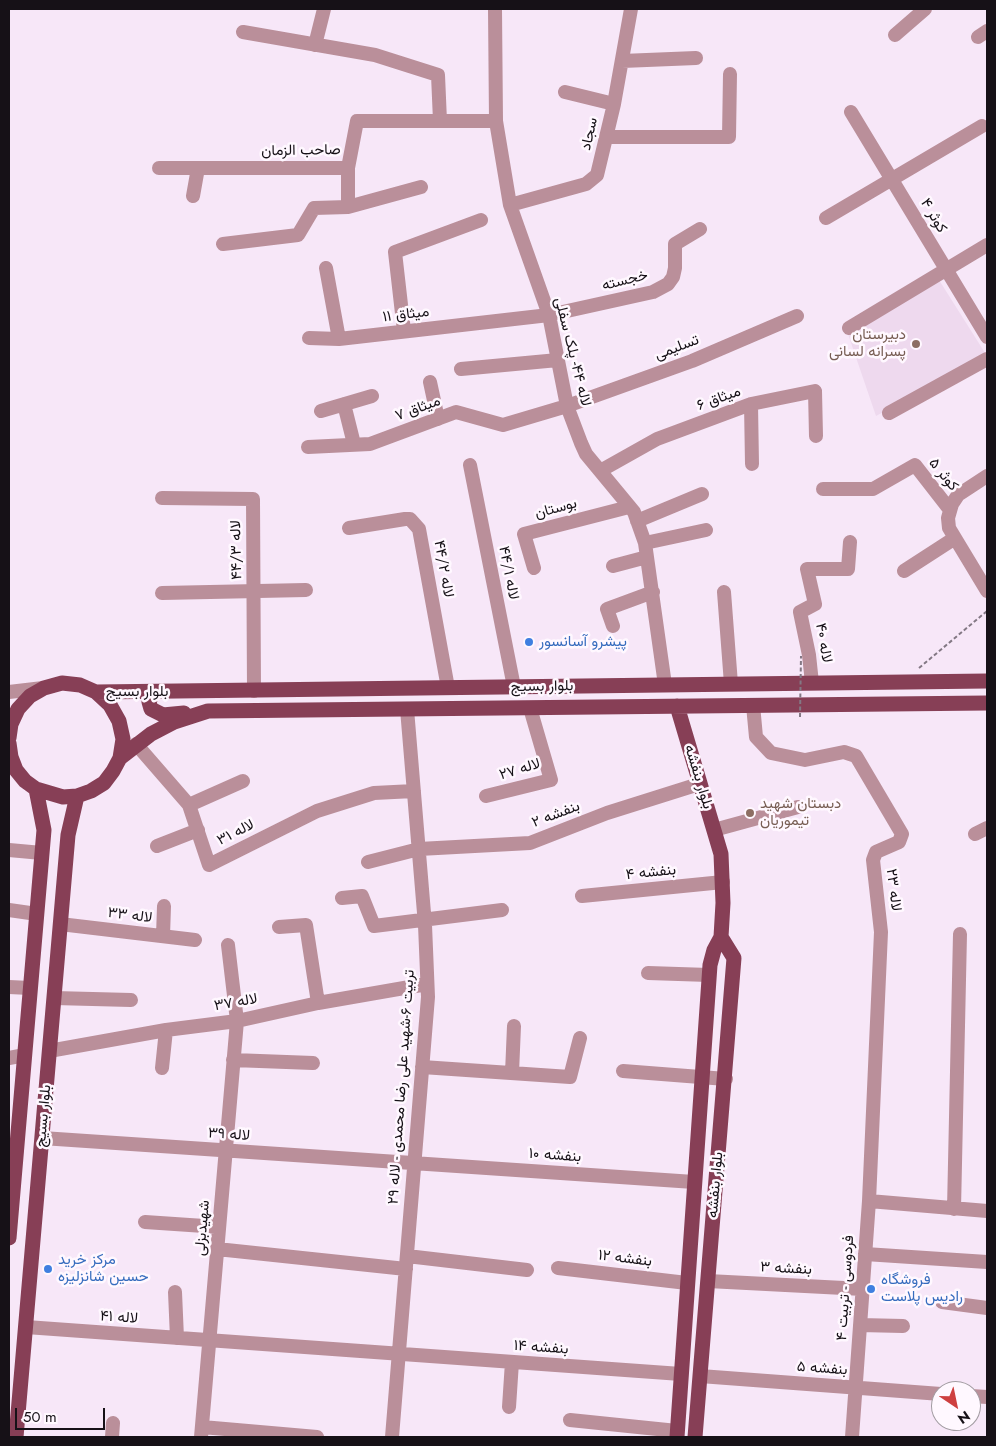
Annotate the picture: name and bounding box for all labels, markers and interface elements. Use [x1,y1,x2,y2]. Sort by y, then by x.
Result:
street label: سجاد [578,116,602,152]
street label: صاحب الزمان [261,141,341,161]
street label: کوثر ۴ [916,196,950,236]
street label: خجسته [600,267,650,295]
street label: لاله ۴۴- پلک سفلی [550,296,594,408]
street label: میثاق ۱۱ [382,303,430,327]
place label: دبیرستان پسرانه لسانی [829,326,906,361]
street label: تسلیمی [652,331,702,365]
marker: دبیرستان پسرانه لسانی [910,338,922,350]
street label: میثاق ۶ [695,383,743,415]
street label: میثاق ۷ [393,393,443,425]
street label: کوثر ۵ [924,455,962,495]
street label: بوستان [533,495,579,523]
street label: لاله ۴۴/۳ [227,520,247,580]
street label: لاله ۴۴/۲ [429,539,457,599]
street label: لاله ۴۴/۱ [494,545,522,601]
street label: لاله ۴۰ [811,622,835,664]
place label: پیشرو آسانسور [539,633,627,651]
marker: پیشرو آسانسور [523,636,535,648]
street label: بلوار بسیج [511,677,573,697]
street label: بلوار بسیج [106,683,168,701]
street label: بلوار بنفشه [680,743,716,811]
street label: لاله ۲۷ [497,755,543,785]
place label: دبستان شهید تیموریان [760,795,841,830]
street label: بنفشه ۲ [530,798,582,832]
marker: دبستان شهید تیموریان [744,807,756,819]
street label: لاله ۳۱ [214,816,258,850]
street label: بنفشه ۴ [625,861,677,885]
street label: لاله ۲۳ [881,868,905,912]
street label: لاله ۳۳ [107,904,153,928]
street label: تربیت ۶-شهید علی رضا محمدی - لاله ۲۹ [385,969,419,1205]
street label: لاله ۳۷ [213,990,259,1016]
street label: بلوار بسیج [32,1084,56,1148]
street label: لاله ۳۹ [207,1125,251,1145]
street label: بنفشه ۱۰ [528,1145,582,1167]
street label: بلوار بنفشه [704,1151,728,1219]
street label: شهیدبزلی [192,1199,214,1257]
street label: فردوسی - تربیت ۴ [833,1235,859,1341]
street label: بنفشه ۱۲ [597,1247,653,1271]
place label: مرکز خرید حسین شانزلیزه [58,1251,149,1286]
street label: بنفشه ۳ [760,1259,812,1279]
marker: مرکز خرید حسین شانزلیزه [42,1263,54,1275]
place label: فروشگاه رادیس پلاست [881,1271,963,1306]
marker: فروشگاه رادیس پلاست [865,1283,877,1295]
street label: لاله ۴۱ [99,1308,139,1328]
street label: بنفشه ۱۴ [513,1337,569,1359]
street label: بنفشه ۵ [796,1358,848,1380]
north arrow [931,1381,981,1431]
scale bar [18,1398,108,1430]
text: 50 m [23,1406,57,1428]
text: N [954,1406,974,1429]

